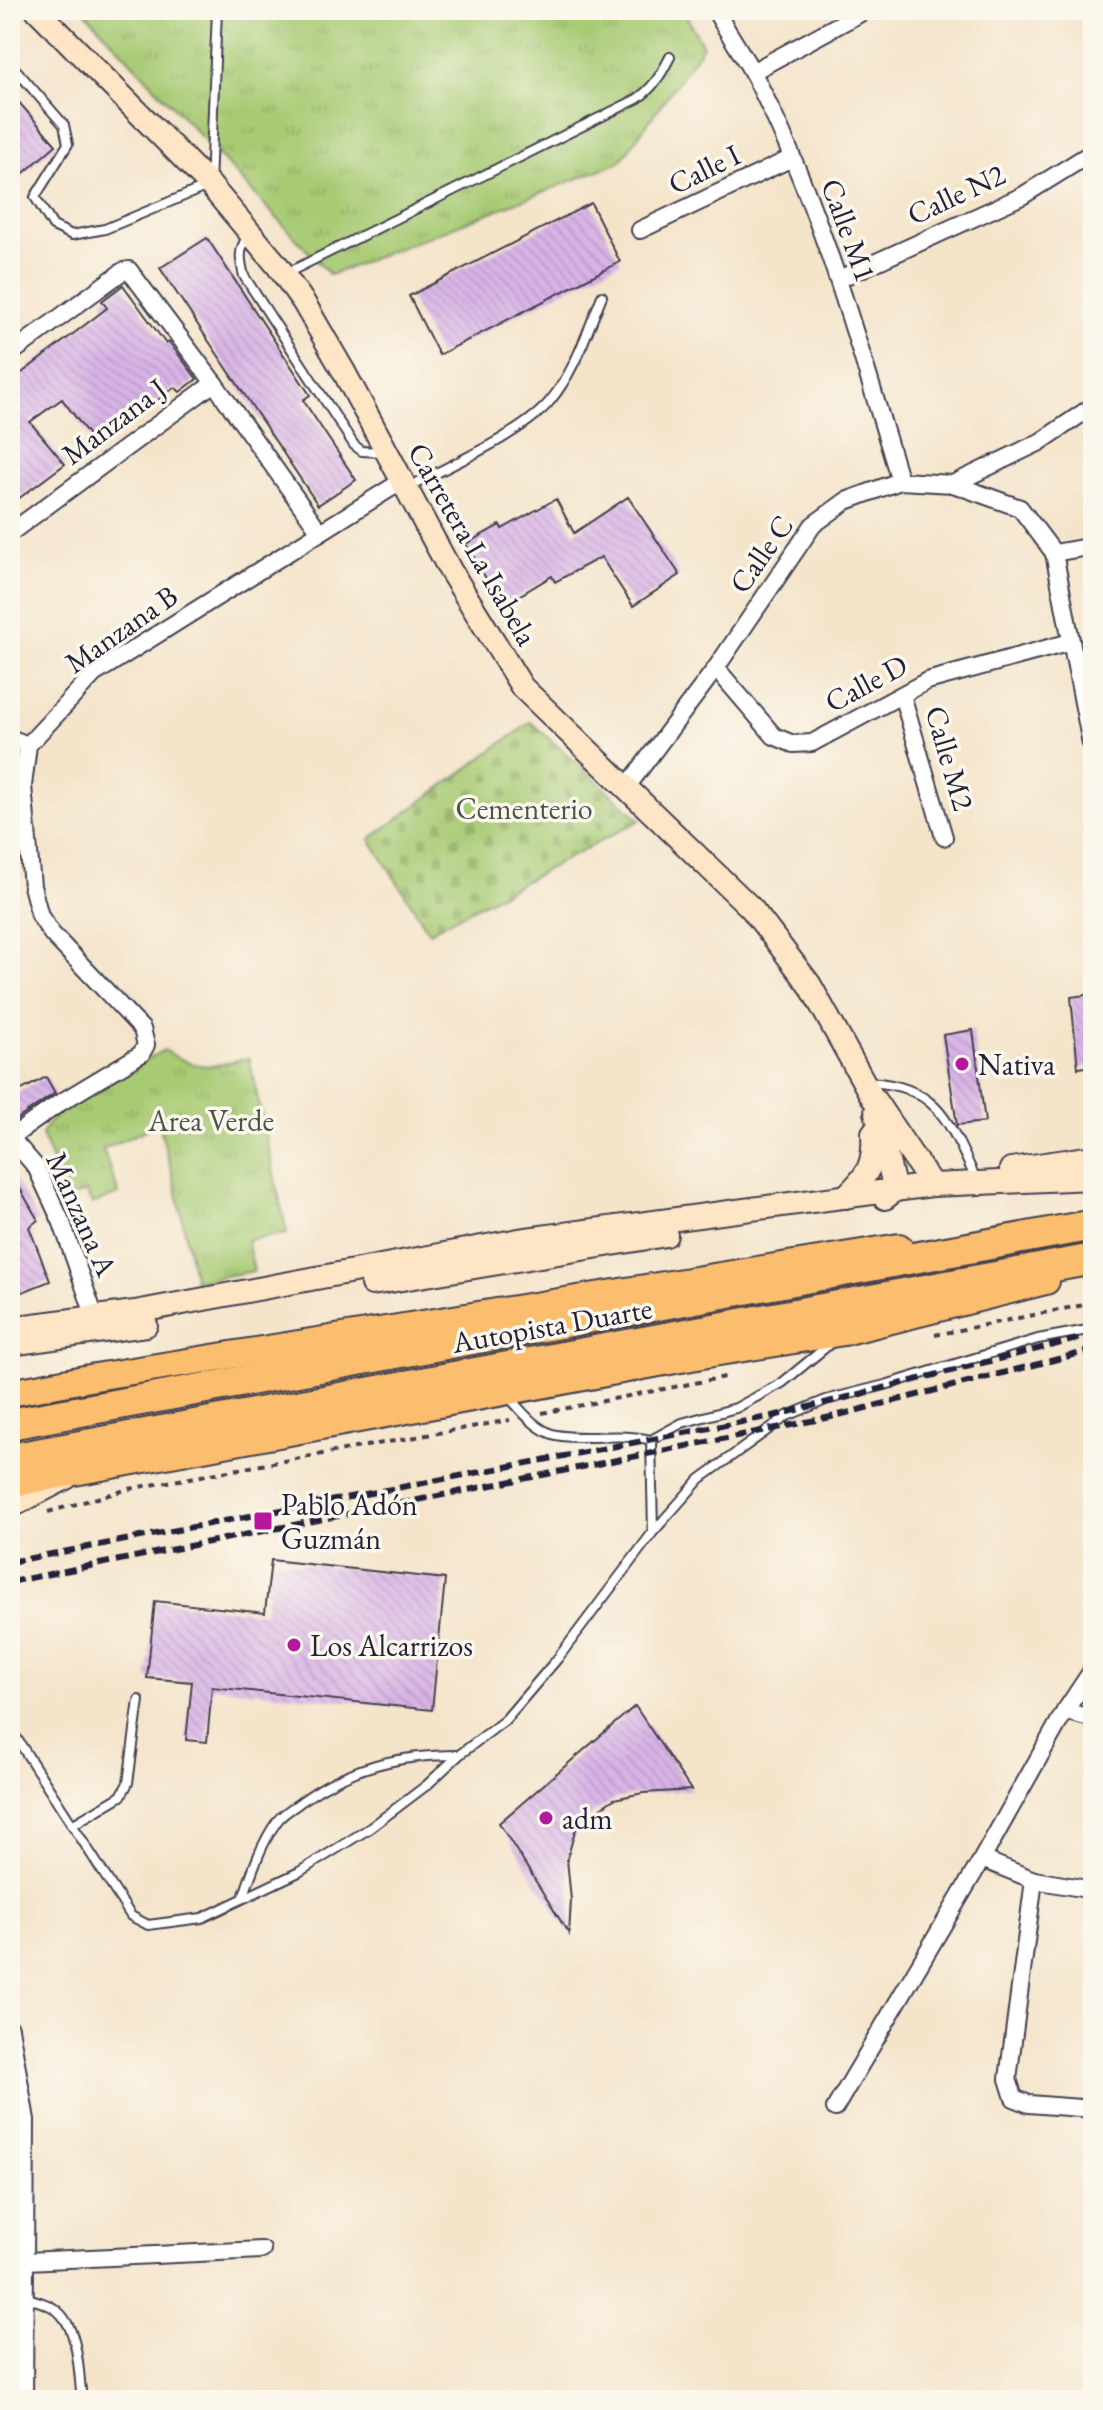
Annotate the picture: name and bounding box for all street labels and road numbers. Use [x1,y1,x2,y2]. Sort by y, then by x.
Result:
street label: Calle I [661,135,747,203]
street label: Calle N2 [901,154,1012,234]
street label: Calle M1 [812,173,886,287]
street label: Manzana J [54,369,174,473]
street label: Carretera La Isabela [399,436,547,652]
street label: Calle C [720,507,802,601]
street label: Manzana B [57,576,185,682]
street label: Calle D [818,645,914,721]
street label: Calle M2 [917,701,984,815]
street label: Manzana A [37,1146,127,1282]
street label: Autopista Duarte [448,1288,655,1362]

